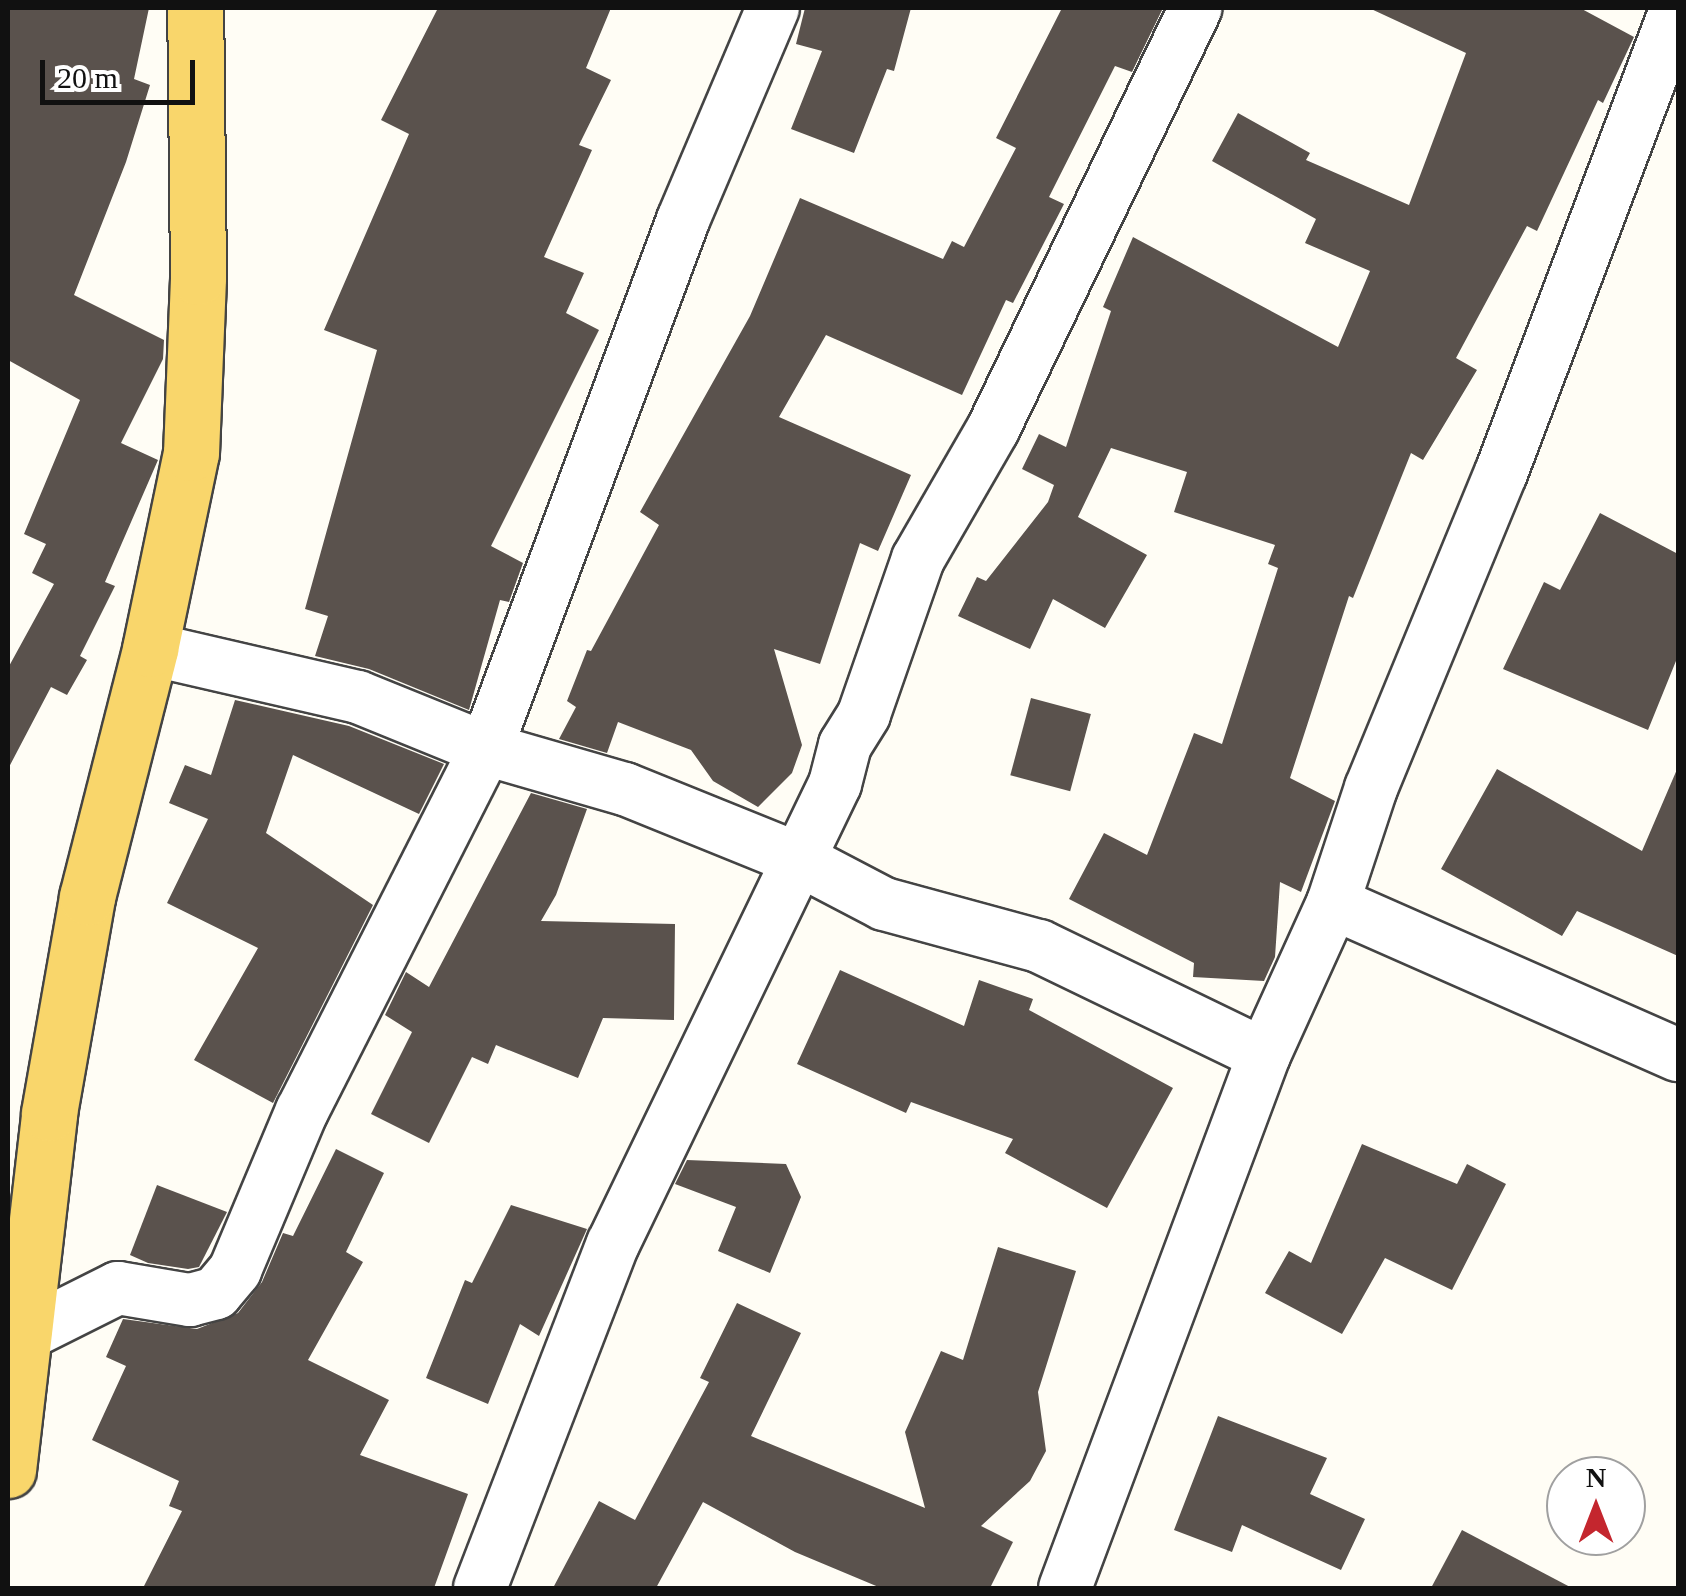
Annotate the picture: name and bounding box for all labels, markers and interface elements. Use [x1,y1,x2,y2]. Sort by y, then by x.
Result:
scale bar [45,40,200,102]
text: 20 m [57,61,118,94]
north arrow [1546,1456,1646,1556]
text: N [1586,1462,1606,1493]

